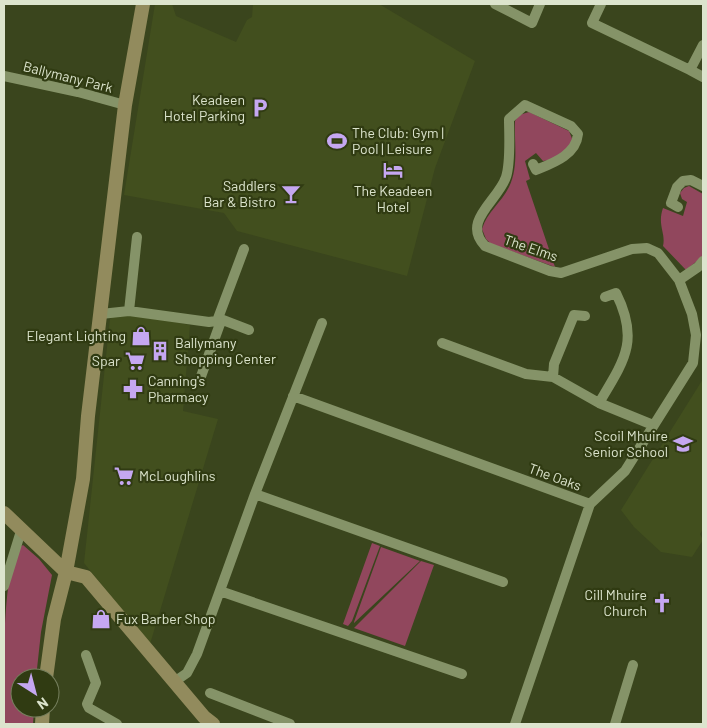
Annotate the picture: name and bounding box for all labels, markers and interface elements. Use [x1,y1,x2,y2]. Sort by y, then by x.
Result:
street label: Ballymany Park [22,57,115,96]
place label: Keadeen Hotel Parking [164,91,245,124]
parking icon: Keadeen Hotel Parking [249,97,271,119]
place label: The Club: Gym | Pool | Leisure [352,124,444,157]
sports icon: The Club: Gym | Pool | Leisure [326,130,348,152]
hotel icon: The Keadeen Hotel [382,159,404,181]
place label: Saddlers Bar & Bistro [203,177,276,210]
place label: The Keadeen Hotel [354,182,432,215]
bar icon: Saddlers Bar & Bistro [280,183,302,205]
street label: The Elms [502,230,560,265]
shop icon: Elegant Lighting [130,325,152,347]
place label: Elegant Lighting [27,327,126,344]
place label: Ballymany Shopping Center [175,334,276,367]
building icon: Ballymany Shopping Center [149,340,171,362]
supermarket icon: Spar [124,350,146,372]
place label: Spar [92,352,120,369]
place label: Canning's Pharmacy [148,372,209,405]
pharmacy icon: Canning's Pharmacy [122,378,144,400]
place label: Scoil Mhuire Senior School [584,427,668,460]
school or university icon: Scoil Mhuire Senior School [672,433,694,455]
street label: The Oaks [526,459,584,494]
supermarket icon: McLoughlins [113,465,135,487]
place label: McLoughlins [139,467,216,484]
place label: Cill Mhuire Church [585,586,647,619]
church icon: Cill Mhuire Church [651,592,673,614]
shop icon: Fux Barber Shop [90,608,112,630]
place label: Fux Barber Shop [116,610,216,627]
north arrow [10,668,60,718]
text: N [34,694,52,714]

